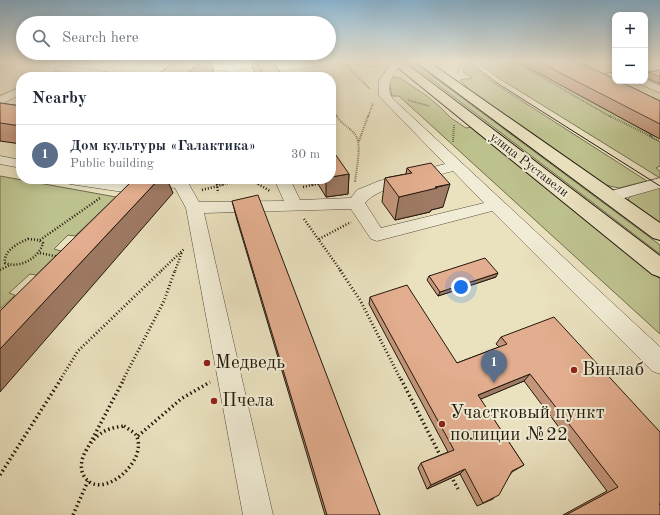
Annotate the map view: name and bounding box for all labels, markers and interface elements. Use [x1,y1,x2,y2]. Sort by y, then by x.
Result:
map controls [612,12,648,84]
button: + [612,12,648,48]
search box [16,16,336,60]
icon: search [30,27,52,49]
text: Search here [62,31,139,46]
button: − [612,48,648,84]
text: Nearby [32,90,87,107]
street label: улица Руставели [487,130,571,200]
text: Дом культуры «Галактика» [70,139,256,154]
text: 1 [41,148,49,161]
text: 30 m [291,148,320,161]
text: Public building [70,157,154,170]
your location [451,277,471,297]
pin: 1 [481,350,507,383]
place label: Медведь [215,354,285,373]
marker: Медведь [202,358,212,368]
place label: Винлаб [582,361,644,380]
marker: Винлаб [569,365,579,375]
place label: Пчела [222,392,275,411]
marker: Пчела [209,396,219,406]
place label: Участковый пункт полиции №22 [450,404,605,445]
marker: Участковый пункт полиции №22 [437,419,447,429]

